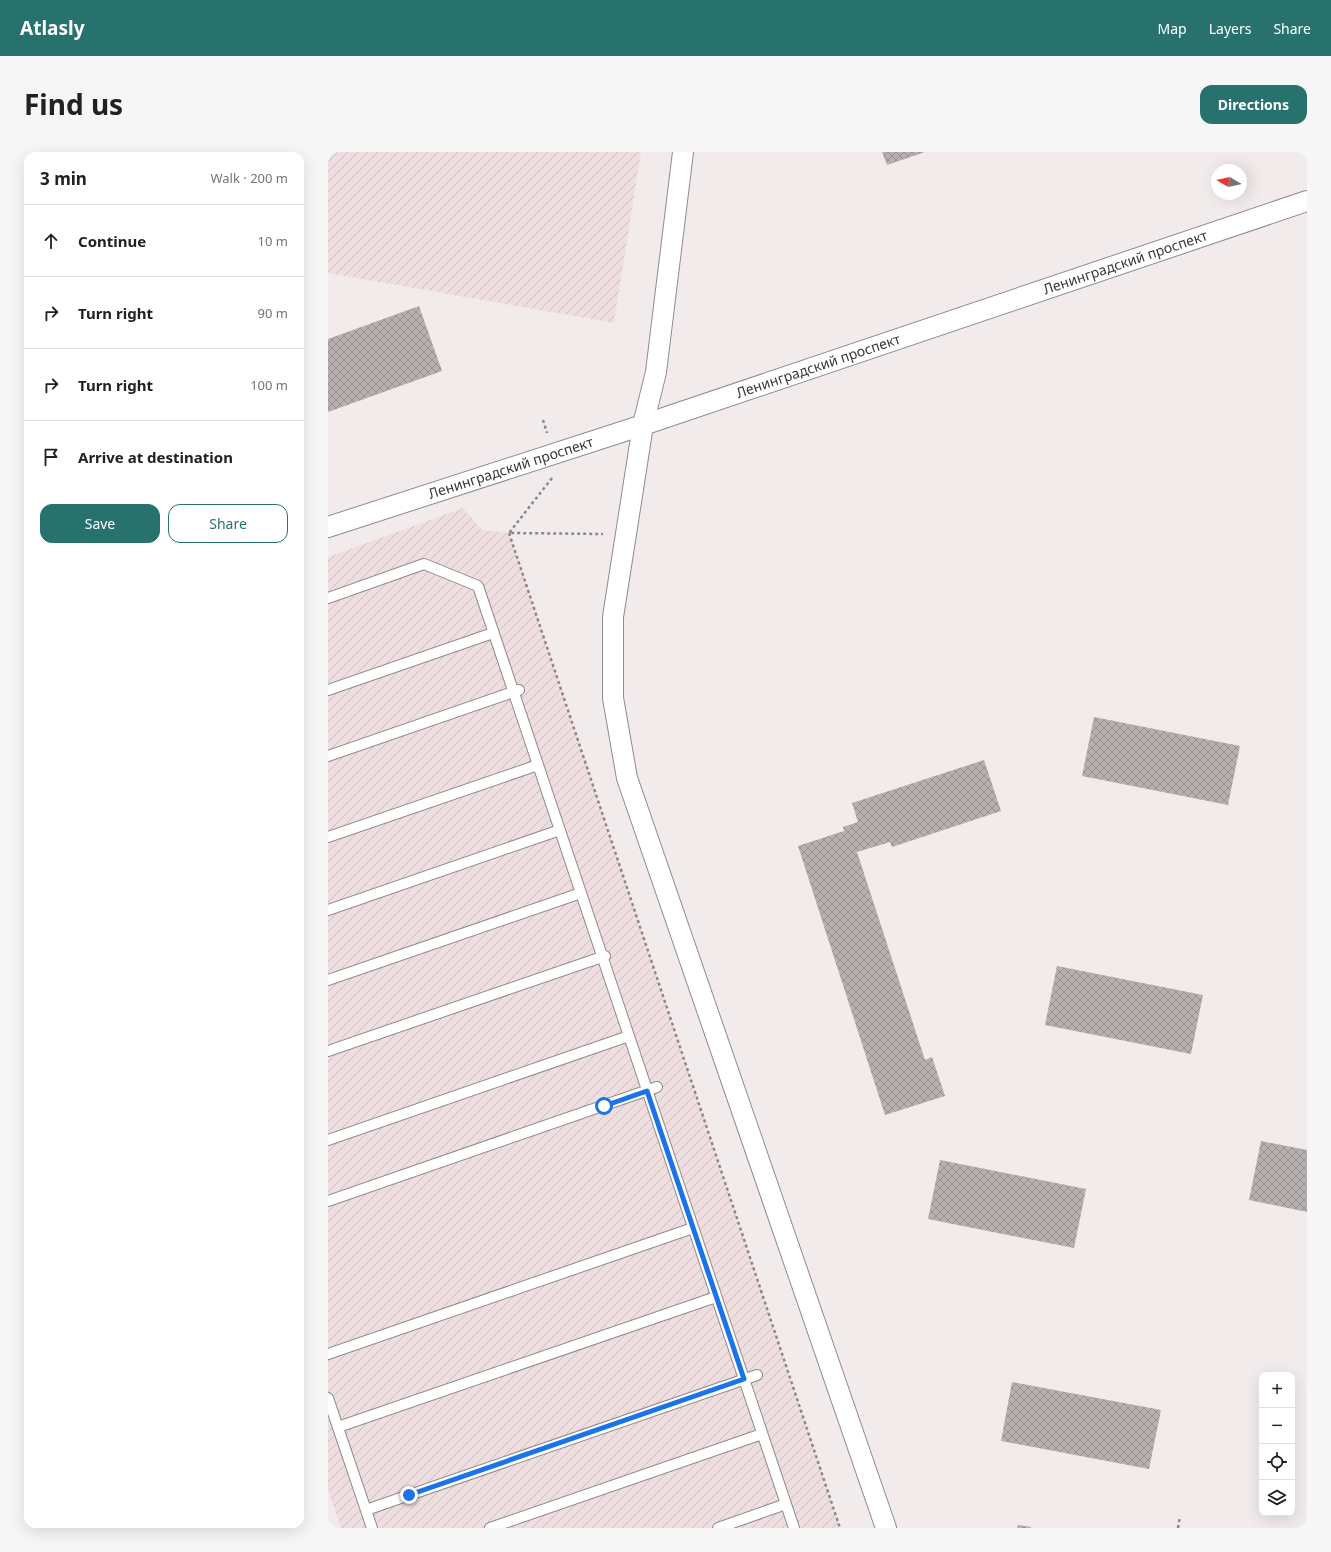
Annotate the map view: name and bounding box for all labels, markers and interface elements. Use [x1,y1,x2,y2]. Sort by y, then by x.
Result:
text: Atlasly [20,15,85,41]
text: Map [1158,19,1187,38]
text: Layers [1209,19,1251,38]
text: Share [1273,19,1311,38]
text: Find us [24,85,123,123]
button: Directions [1200,85,1307,124]
north arrow [1211,164,1247,200]
text: 3 min [40,167,87,190]
text: Walk · 200 m [210,169,288,187]
street label: Ленинградский проспект [1040,225,1210,298]
icon: ahead [40,230,62,252]
text: Continue [78,231,146,251]
text: 10 m [258,232,288,250]
icon: right [40,302,62,324]
text: Turn right [78,303,153,323]
text: 90 m [258,304,288,322]
street label: Ленинградский проспект [733,329,903,402]
icon: right [40,374,62,396]
text: Turn right [78,375,153,395]
text: 100 m [250,376,288,394]
street label: Ленинградский проспект [426,432,596,503]
icon: arrive [40,446,62,468]
text: Arrive at destination [78,447,233,467]
button: Save [40,504,160,543]
button: Share [168,504,288,543]
route start [595,1097,613,1115]
map controls [1259,1372,1295,1516]
button: + [1259,1372,1295,1408]
button: − [1259,1408,1295,1444]
button: locate [1259,1444,1295,1480]
button: layers [1259,1480,1295,1516]
route end [400,1486,418,1504]

